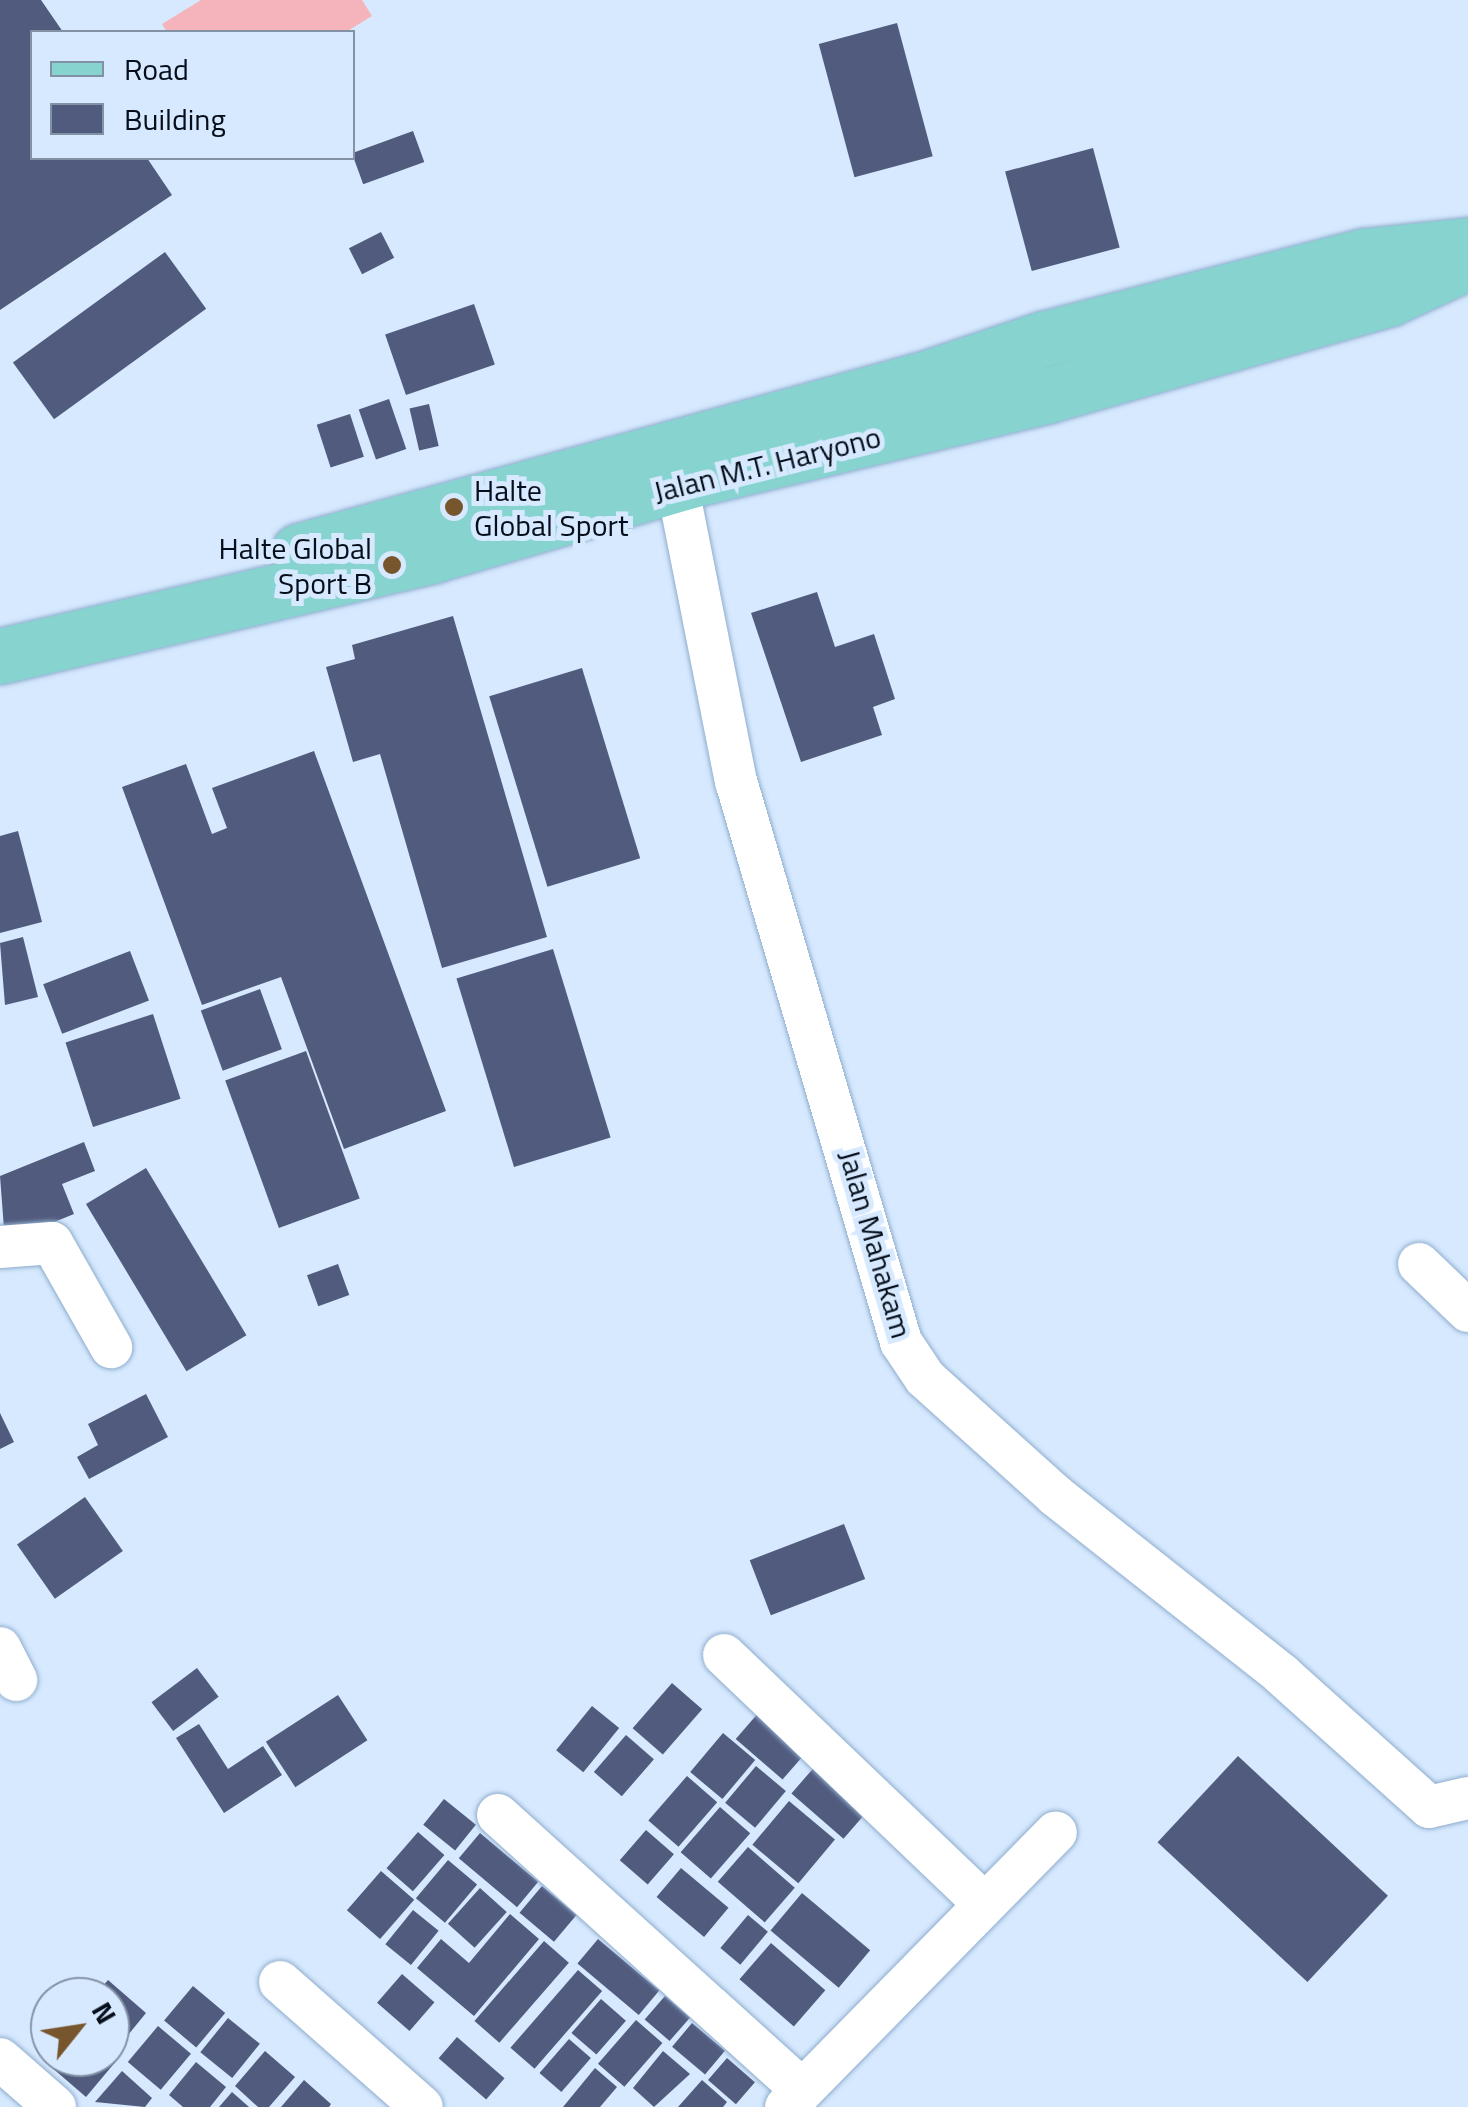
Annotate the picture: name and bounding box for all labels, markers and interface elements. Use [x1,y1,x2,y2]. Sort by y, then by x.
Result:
legend [30,30,355,160]
text: Road [124,46,189,92]
text: Building [124,96,226,142]
street label: Jalan M.T. Haryono [650,418,884,510]
place label: Halte Global Sport [474,472,628,542]
marker: Halte Global Sport [443,496,465,518]
place label: Halte Global Sport B [219,530,372,600]
marker: Halte Global Sport B [381,554,403,576]
street label: Jalan Mahakam [832,1146,920,1342]
north arrow [30,1977,130,2077]
text: N [81,1994,128,2032]

